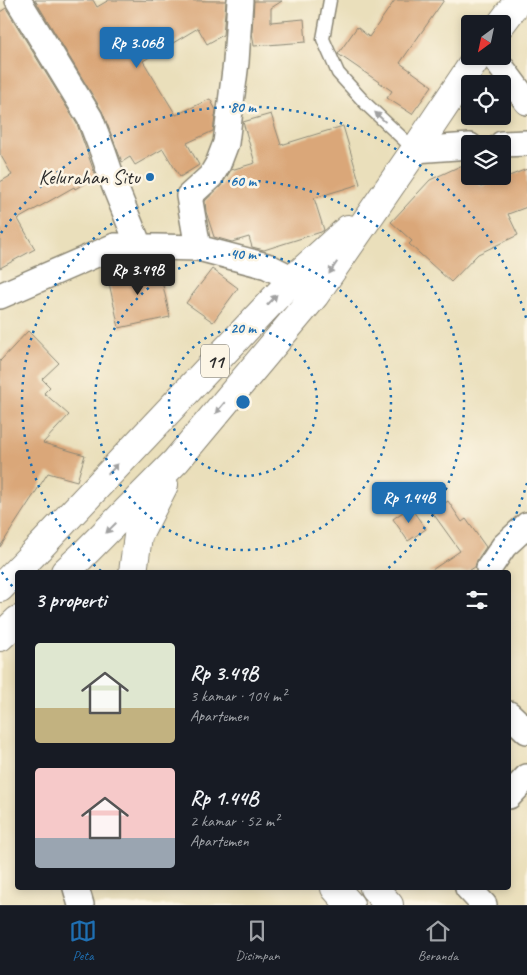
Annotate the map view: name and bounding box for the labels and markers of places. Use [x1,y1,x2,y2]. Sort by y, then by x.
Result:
pin: Rp 3.06B [85,27,189,69]
place label: Kelurahan Situ [39,165,142,190]
marker: Kelurahan Situ [144,171,156,183]
pin: Rp 3.49B [86,254,190,296]
centre of rings [234,393,252,411]
pin: Rp 1.44B [357,482,461,524]

